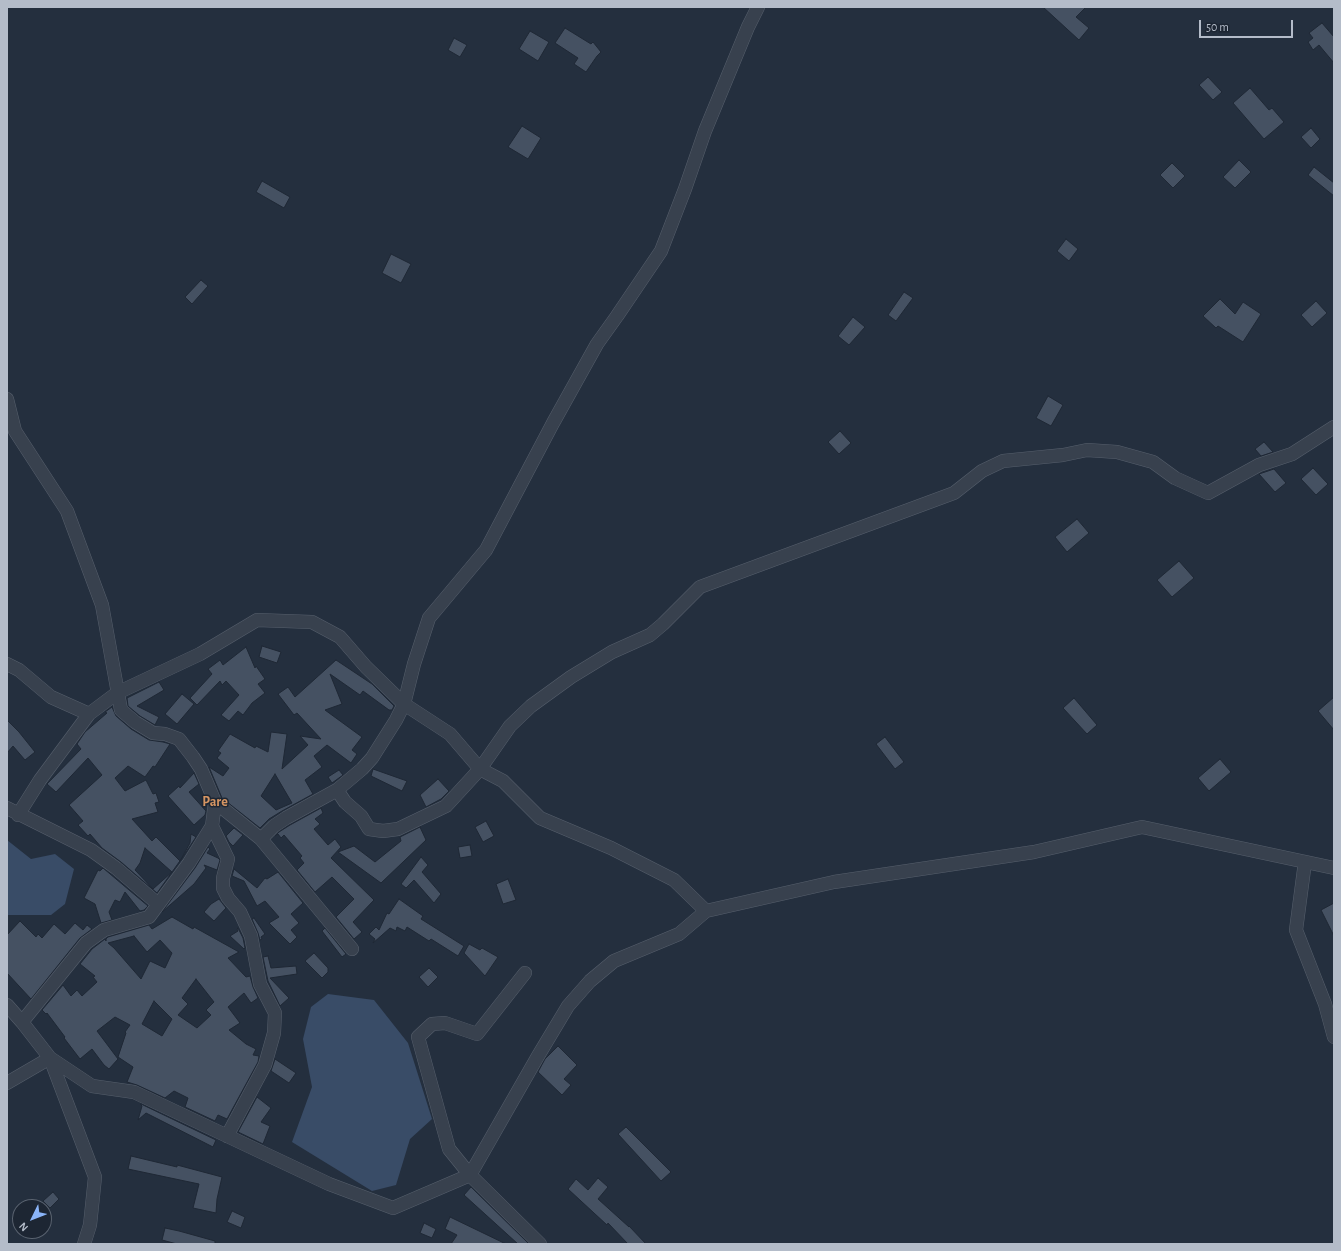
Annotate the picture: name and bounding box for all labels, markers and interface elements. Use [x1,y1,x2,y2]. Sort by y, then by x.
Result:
scale bar [1201,12,1295,38]
text: 50 m [1206,21,1229,33]
district label: Pare [202,794,228,810]
north arrow [12,1199,52,1239]
text: N [17,1220,30,1233]

